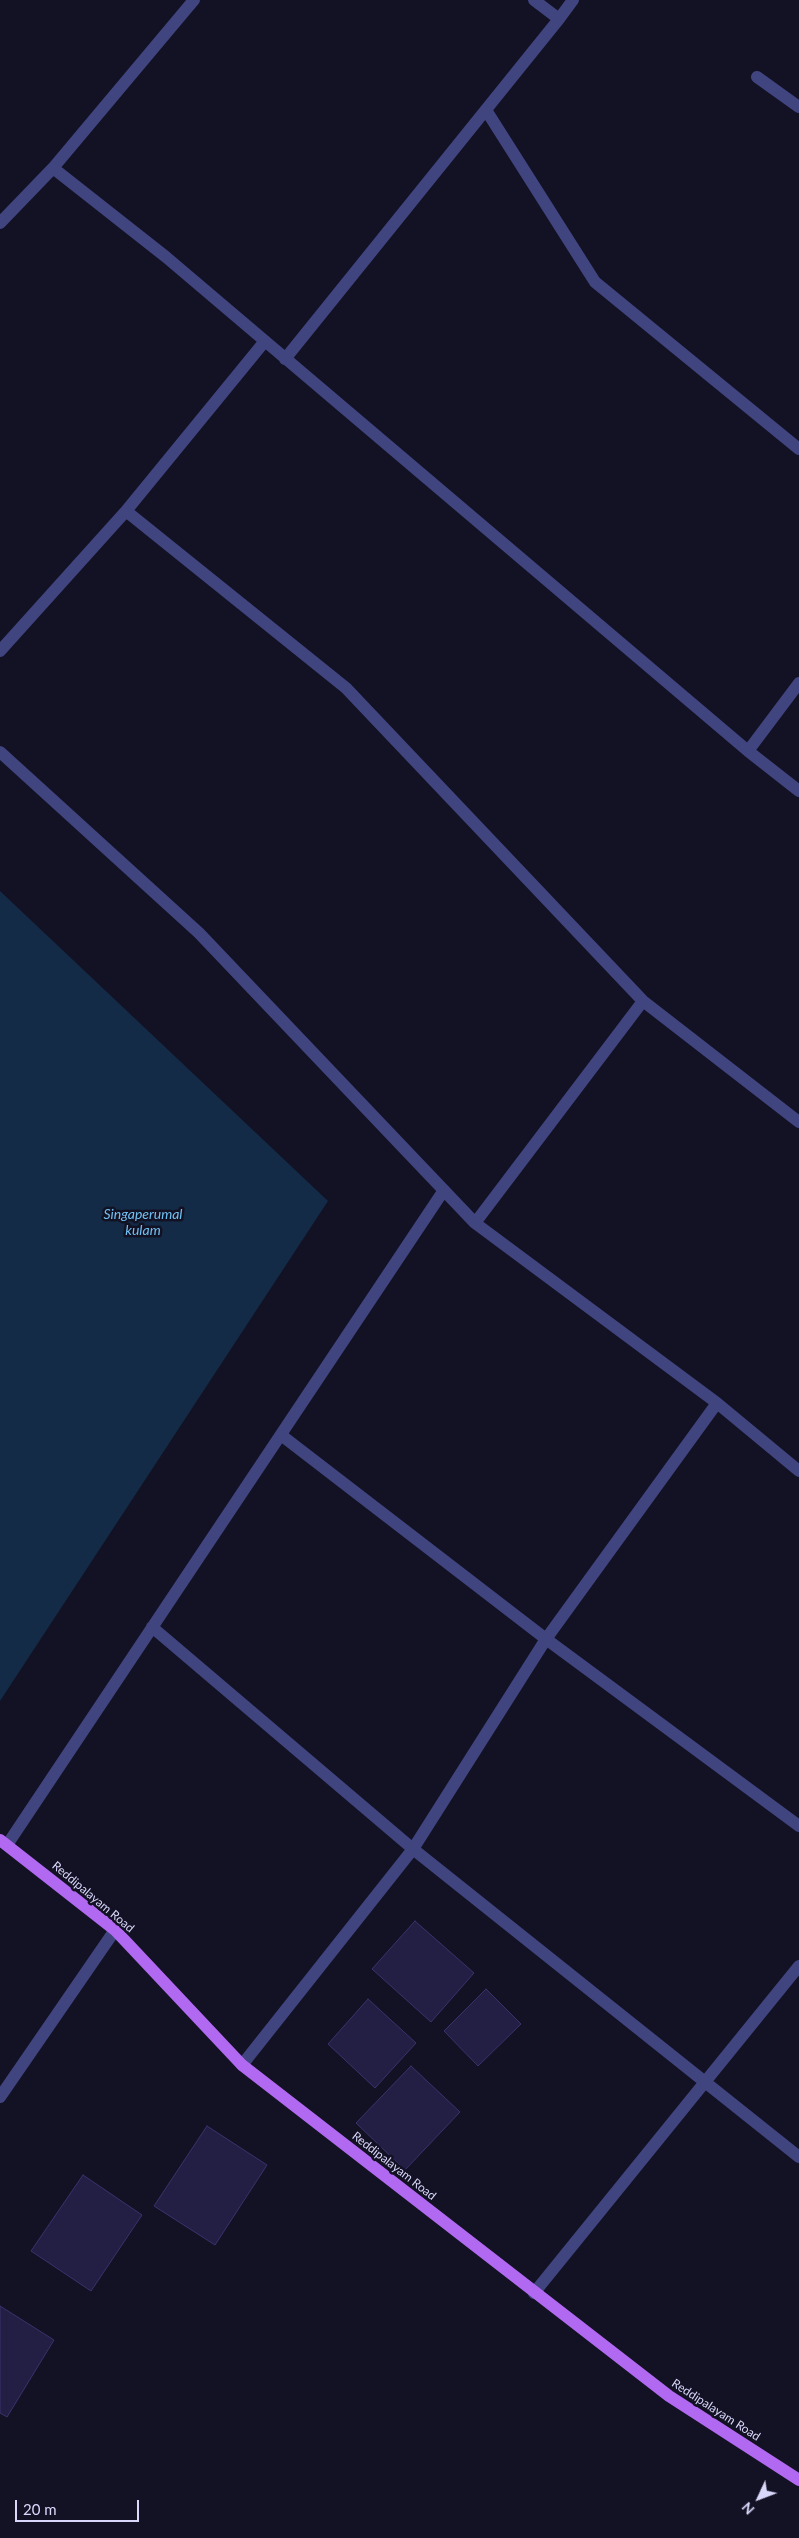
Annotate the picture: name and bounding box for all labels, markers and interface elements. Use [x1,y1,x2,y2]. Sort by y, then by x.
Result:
water label: Singaperumal kulam [103,1206,183,1238]
street label: Reddipalayam Road [49,1858,137,1936]
street label: Reddipalayam Road [349,2129,439,2203]
street label: Reddipalayam Road [669,2376,763,2444]
north arrow [734,2473,784,2523]
scale bar [18,2490,141,2522]
text: N [738,2499,758,2518]
text: 20 m [23,2500,57,2518]

